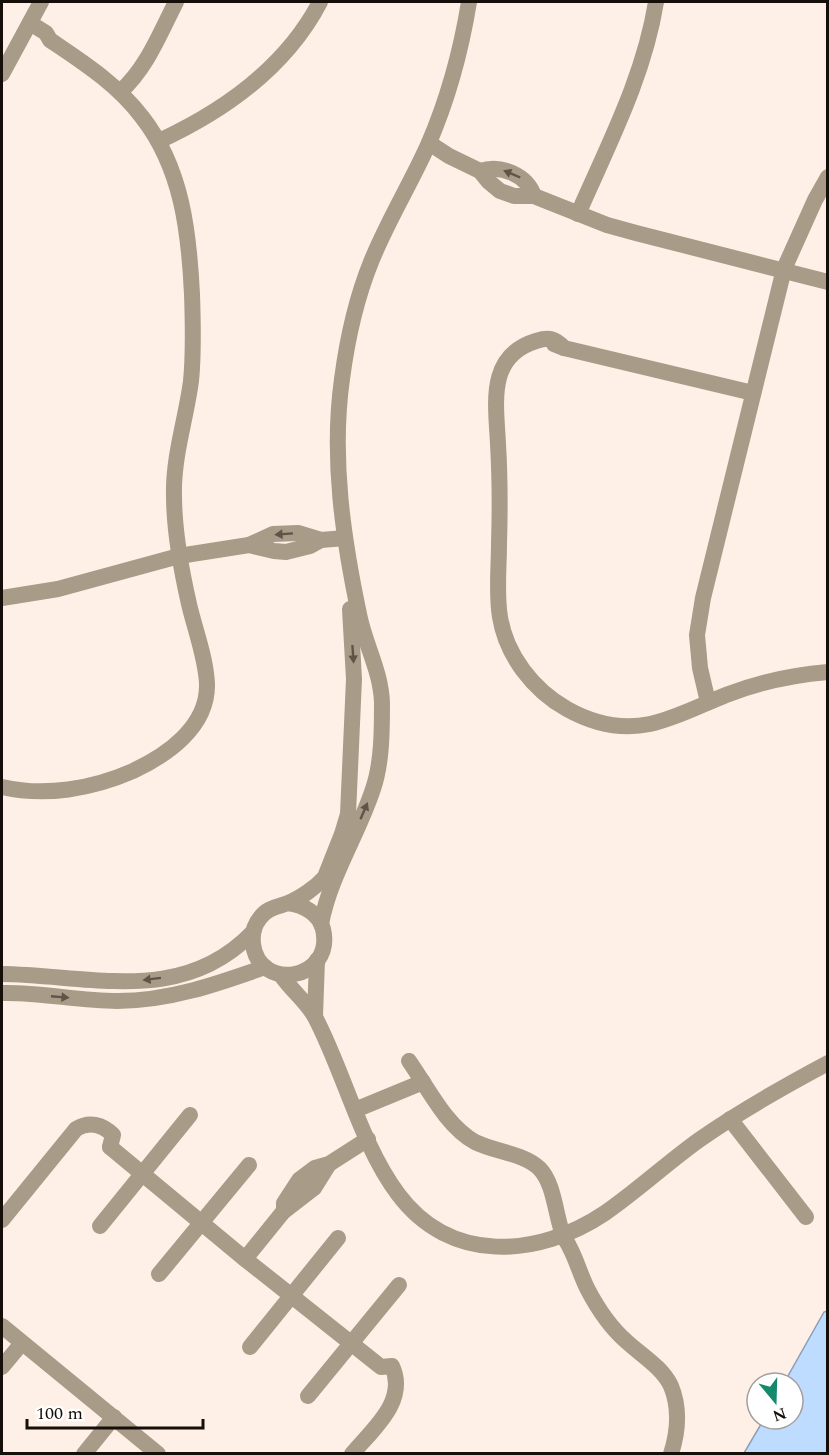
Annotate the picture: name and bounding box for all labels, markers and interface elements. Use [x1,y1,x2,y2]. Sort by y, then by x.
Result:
one-way arrow [502,169,520,179]
one-way arrow [275,529,294,538]
one-way arrow [348,645,358,664]
one-way arrow [359,801,369,819]
one-way arrow [142,974,161,984]
one-way arrow [50,992,69,1002]
north arrow [745,1371,805,1431]
scale bar [27,1392,202,1430]
text: 100 m [36,1400,83,1427]
text: N [769,1401,790,1428]

